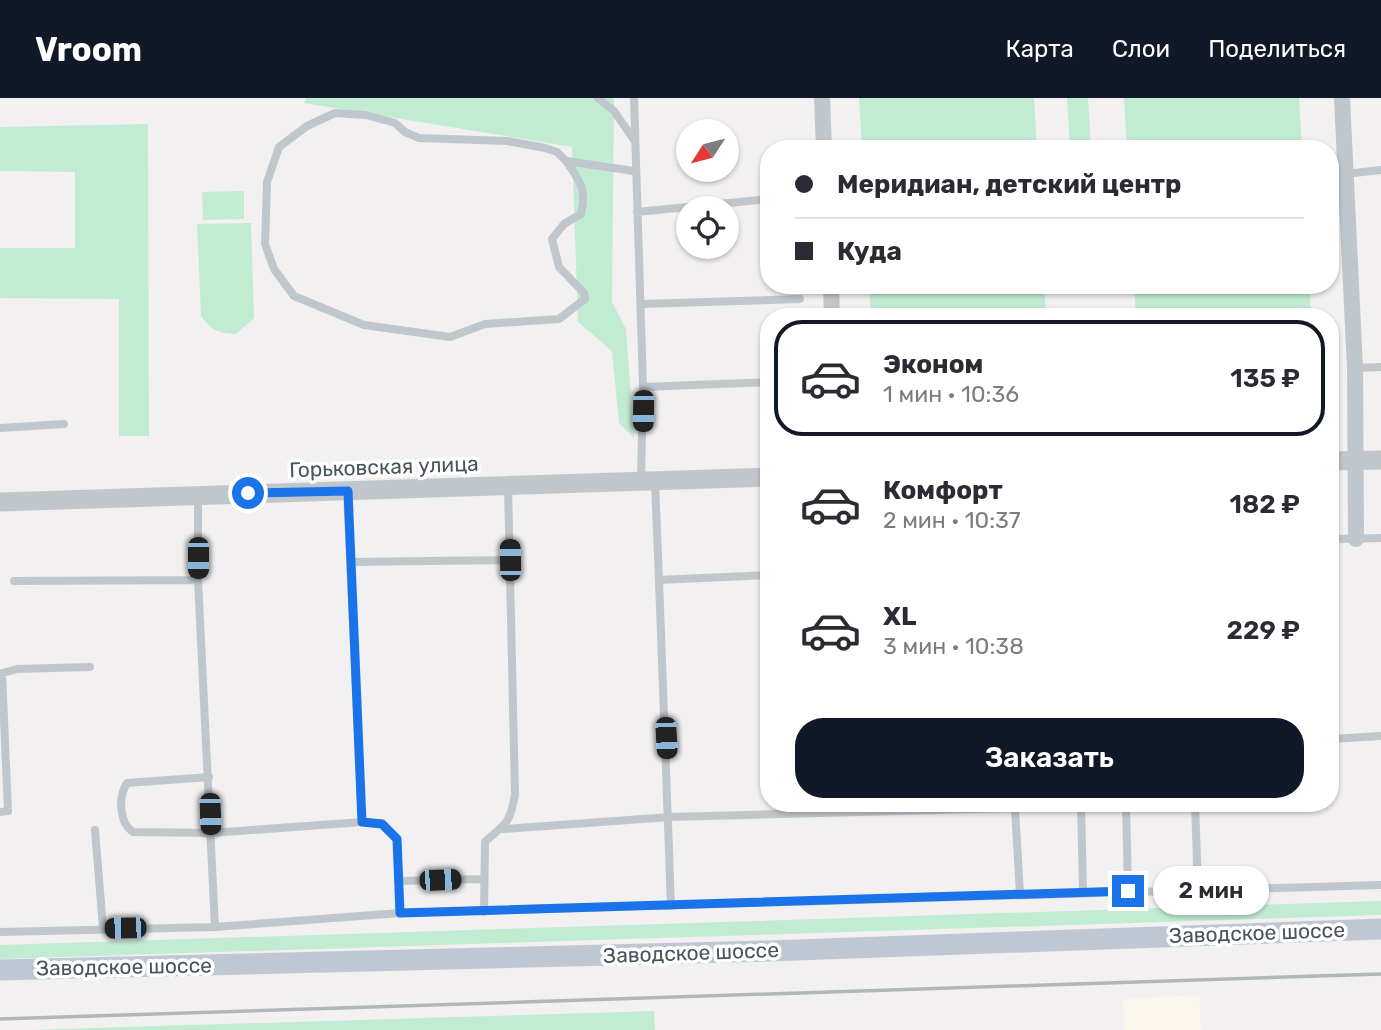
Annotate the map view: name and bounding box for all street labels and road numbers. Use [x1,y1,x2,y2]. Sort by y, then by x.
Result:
street label: Горьковская улица [289,451,479,482]
street label: Заводское шоссе [1169,917,1345,948]
street label: Заводское шоссе [603,937,779,968]
street label: Заводское шоссе [36,952,212,981]

